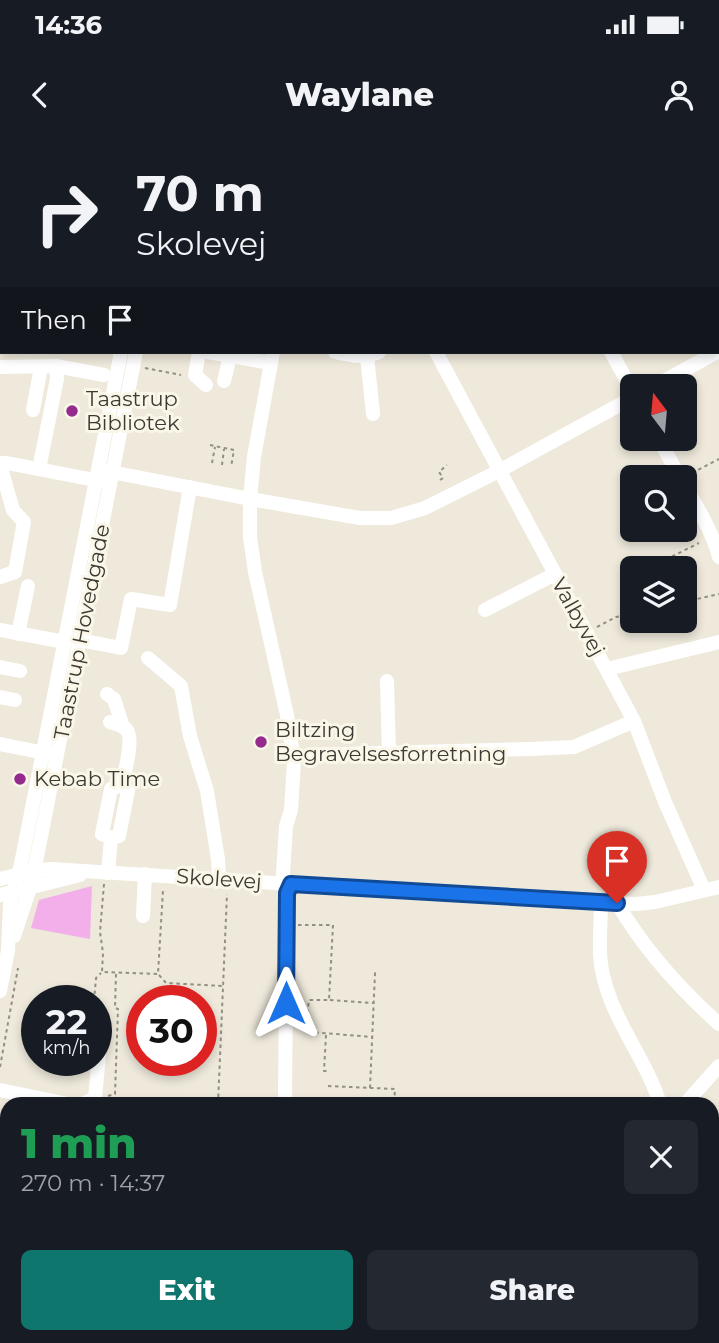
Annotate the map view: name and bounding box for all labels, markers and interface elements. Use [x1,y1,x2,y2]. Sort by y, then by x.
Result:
text: 14:36 [35,9,102,41]
text: Waylane [285,75,434,114]
icon: back [21,76,59,114]
icon: person [660,76,698,114]
text: 70 m [136,164,264,223]
icon: right [21,168,112,259]
text: Skolevej [136,224,267,263]
icon: arrive [101,301,139,339]
text: Then [21,304,87,336]
north arrow [620,374,696,452]
map controls [620,374,697,633]
place label: Taastrup Bibliotek [86,386,180,435]
marker: Taastrup Bibliotek [64,403,80,419]
button: search [620,465,697,542]
street label: Taastrup Hovedgade [48,522,115,742]
button: layers [620,556,697,633]
street label: Valbyvej [547,573,610,660]
place label: Biltzing Begravelsesforretning [275,717,506,766]
marker: Biltzing Begravelsesforretning [253,734,269,750]
place label: Kebab Time [34,766,160,791]
marker: Kebab Time [12,771,28,787]
pin [587,831,647,903]
icon: arrive [598,842,636,880]
street label: Skolevej [175,863,263,894]
position arrow [249,966,323,1040]
speed limit sign: 30 [126,985,217,1076]
text: 22 [46,1000,87,1043]
text: km/h [42,1037,91,1059]
text: 1 min [21,1117,137,1169]
button: close [624,1120,698,1194]
text: 270 m · 14:37 [21,1169,165,1197]
button: Exit [21,1250,353,1330]
button: Share [367,1250,698,1330]

